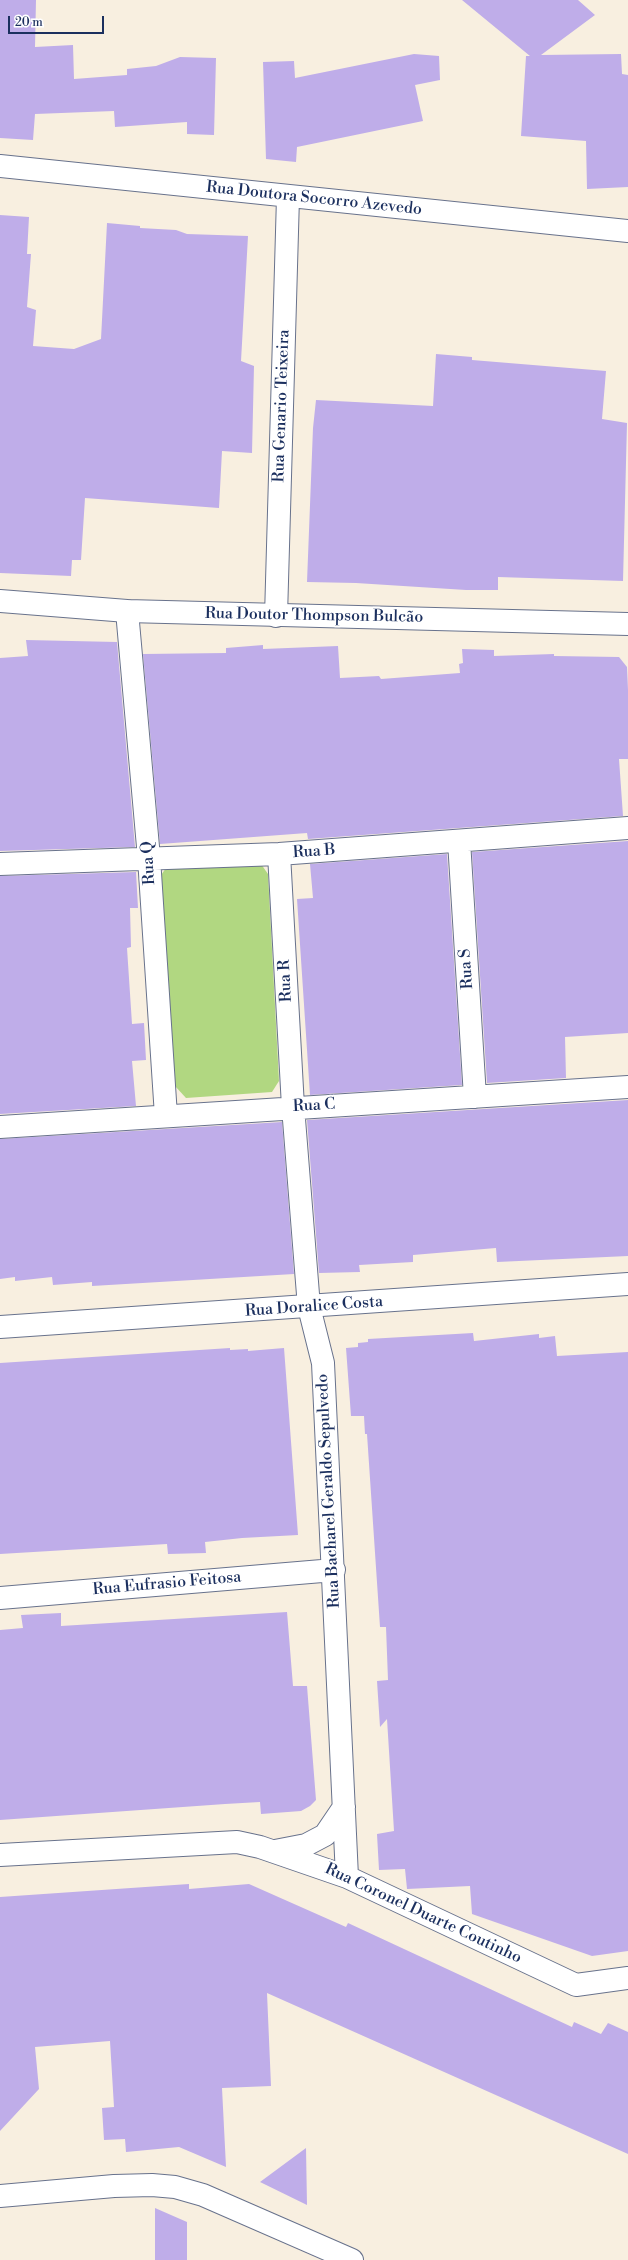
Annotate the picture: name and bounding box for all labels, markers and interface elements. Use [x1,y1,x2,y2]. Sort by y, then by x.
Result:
scale bar [10,8,106,34]
text: 20 m [15,15,43,30]
street label: Rua Doutora Socorro Azevedo [205,178,423,220]
street label: Rua Genario Teixeira [270,329,294,483]
street label: Rua Doutor Thompson Bulcão [205,604,423,628]
street label: Rua Q [138,840,160,886]
street label: Rua B [292,841,336,863]
street label: Rua S [456,948,478,990]
street label: Rua R [275,959,297,1003]
street label: Rua C [292,1095,336,1117]
street label: Rua Doralice Costa [244,1293,384,1321]
street label: Rua Bacharel Geraldo Sepulvedo [313,1373,345,1609]
street label: Rua Eufrasio Feitosa [92,1568,242,1600]
street label: Rua Coronel Duarte Coutinho [322,1860,524,1968]

